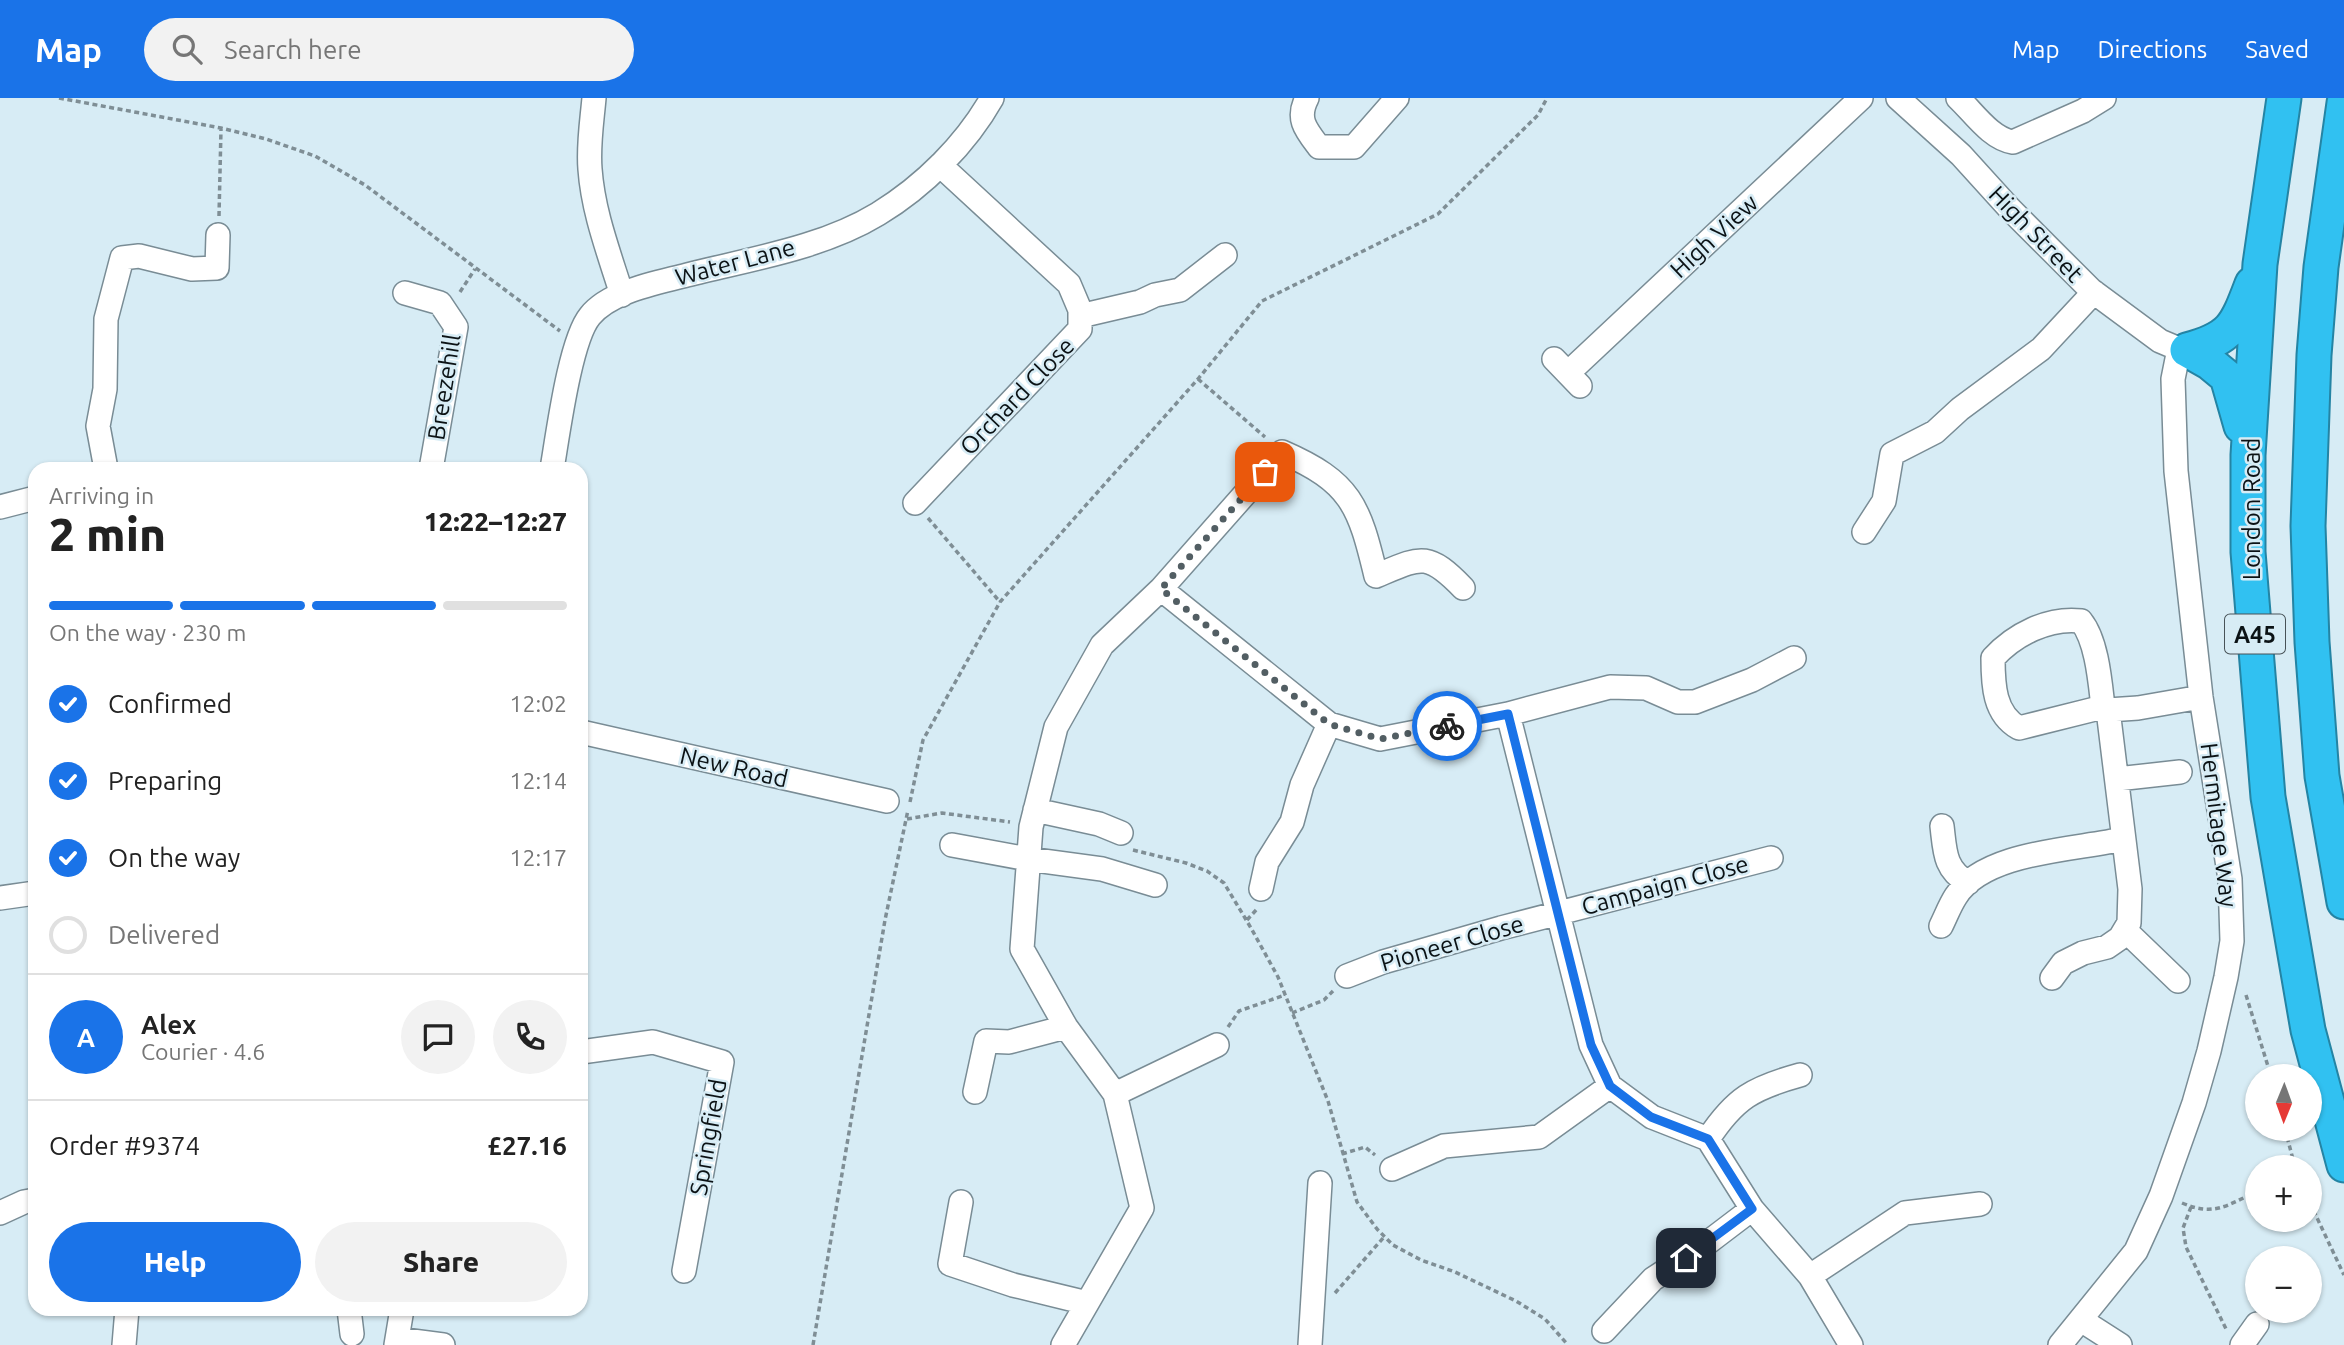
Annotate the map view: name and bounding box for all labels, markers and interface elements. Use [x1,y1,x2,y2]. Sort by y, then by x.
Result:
search box [144,18,634,81]
icon: search [168,30,206,68]
text: Map [35,31,102,68]
text: Search here [224,35,362,64]
text: Map [2012,36,2059,63]
text: Directions [2097,36,2207,63]
text: Saved [2245,36,2309,63]
street label: High Street [1984,181,2089,288]
street label: High View [1665,189,1763,283]
street label: Water Lane [672,233,798,291]
street label: Breezehill [422,332,466,442]
street label: Orchard Close [954,332,1080,460]
street label: London Road [2238,438,2265,580]
pin [1235,442,1295,502]
icon: bag [1246,453,1284,491]
text: Arriving in [49,483,154,508]
text: 12:22–12:27 [424,507,567,536]
text: 2 min [49,508,166,560]
road number: A45 [2225,614,2285,654]
text: On the way · 230 m [49,620,246,645]
icon: check [49,685,87,723]
text: Confirmed [108,689,232,718]
text: 12:02 [509,691,567,716]
courier [1412,691,1482,761]
icon: bike [1428,707,1466,745]
street label: New Road [677,741,791,793]
street label: Hermitage Way [2196,741,2243,909]
icon: check [49,762,87,800]
text: Preparing [108,766,222,795]
text: 12:14 [509,768,567,793]
icon: check [49,839,87,877]
text: On the way [108,843,240,872]
text: 12:17 [509,845,567,870]
street label: Campaign Close [1579,850,1751,920]
street label: Pioneer Close [1377,910,1527,976]
text: Delivered [108,920,220,949]
button: chat [401,1000,475,1074]
button: phone [493,1000,567,1074]
text: Alex [141,1010,196,1039]
text: A [77,1023,95,1052]
text: Courier · 4.6 [141,1039,265,1064]
north arrow [2245,1064,2322,1141]
map controls [2245,1064,2322,1323]
street label: Springfield [684,1077,732,1197]
text: Order #9374 [49,1131,200,1160]
text: £27.16 [487,1131,567,1160]
button: + [2245,1155,2322,1232]
button: Help [49,1222,301,1302]
button: Share [315,1222,567,1302]
pin [1656,1228,1716,1288]
icon: home [1667,1239,1705,1277]
button: − [2245,1246,2322,1323]

